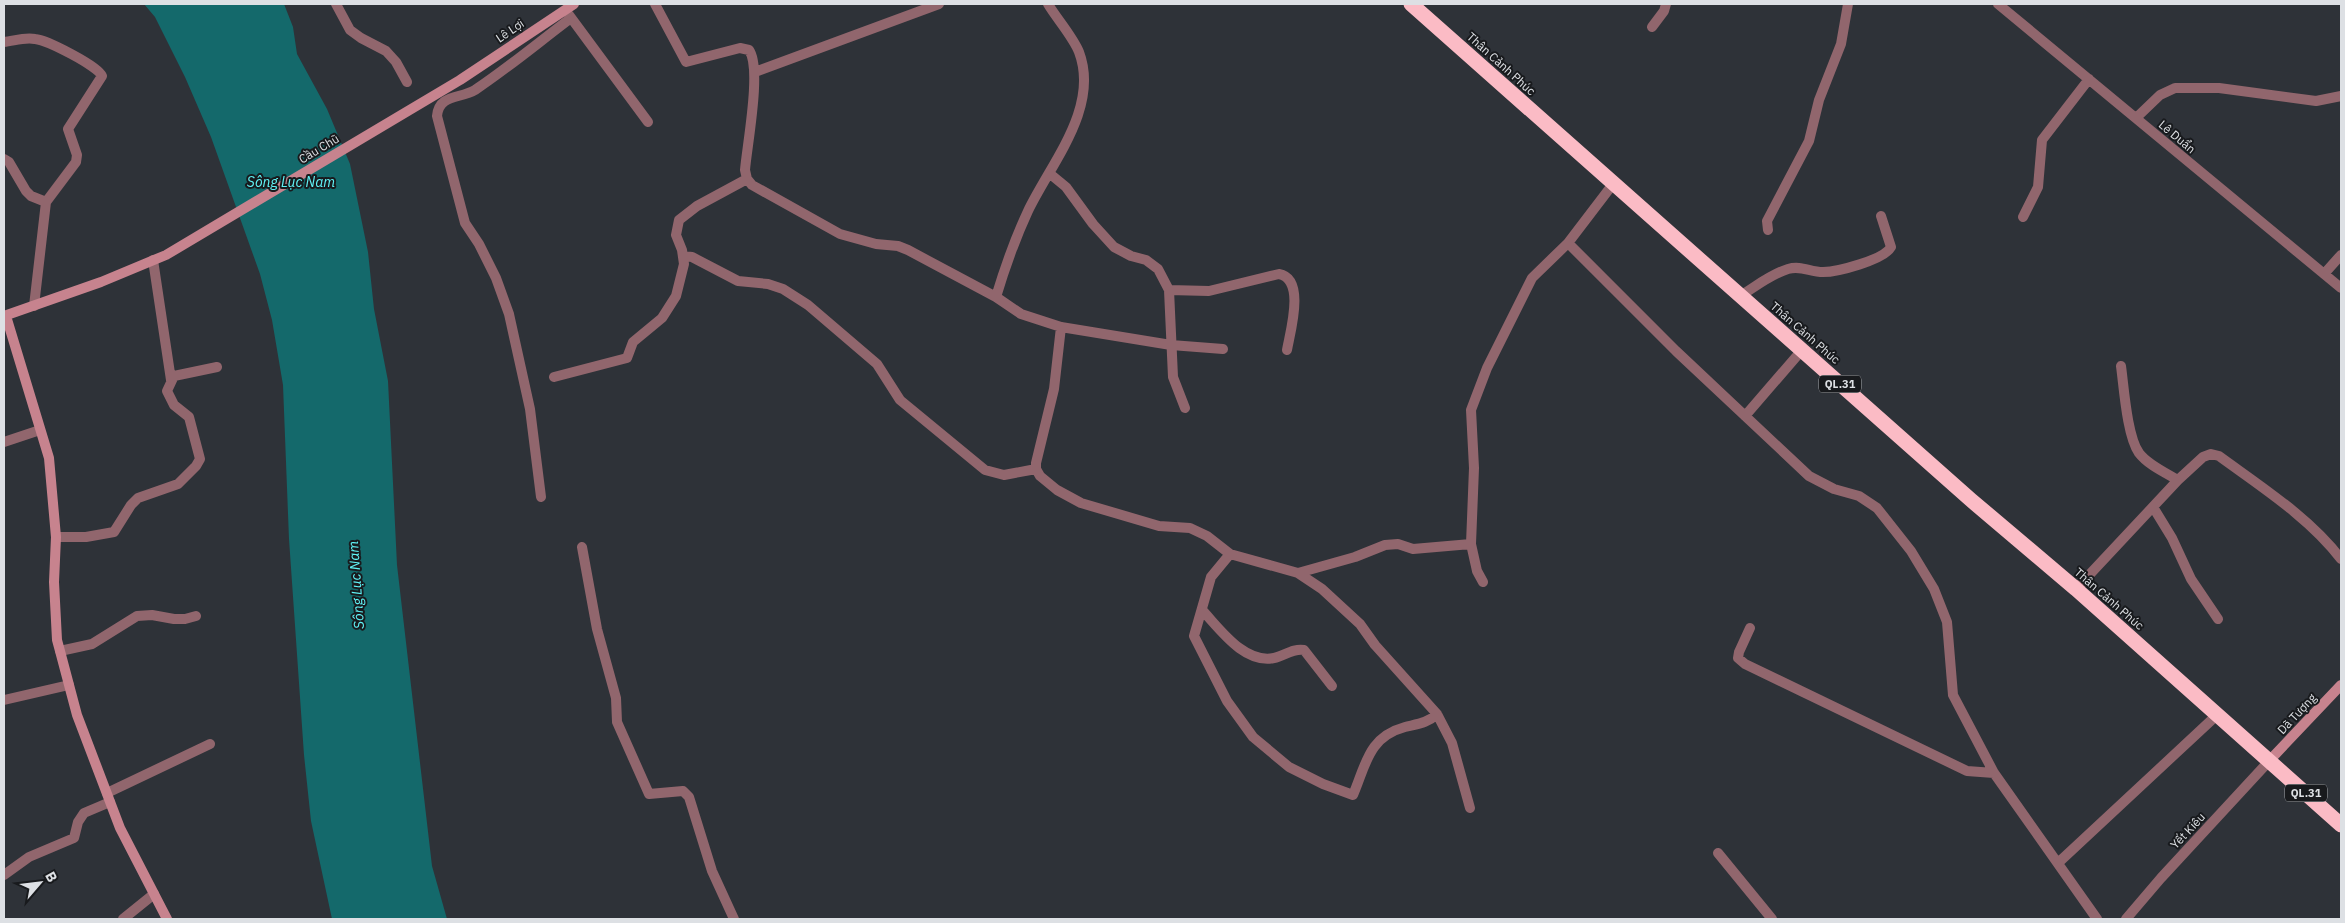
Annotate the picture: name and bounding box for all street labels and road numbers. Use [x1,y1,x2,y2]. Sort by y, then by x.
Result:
street label: Lê Lợi [493,16,527,45]
street label: Thân Cảnh Phúc [1464,29,1539,98]
street label: Lê Duẩn [2156,117,2199,156]
street label: Cầu Chũ [296,131,342,166]
street label: Thân Cảnh Phúc [1768,298,1843,367]
road number: QL.31 [1819,376,1861,392]
street label: Thân Cảnh Phúc [2072,564,2147,633]
street label: Dã Tượng [2274,690,2320,737]
road number: QL.31 [2285,784,2327,801]
street label: Yết Kiêu [2167,809,2208,852]

